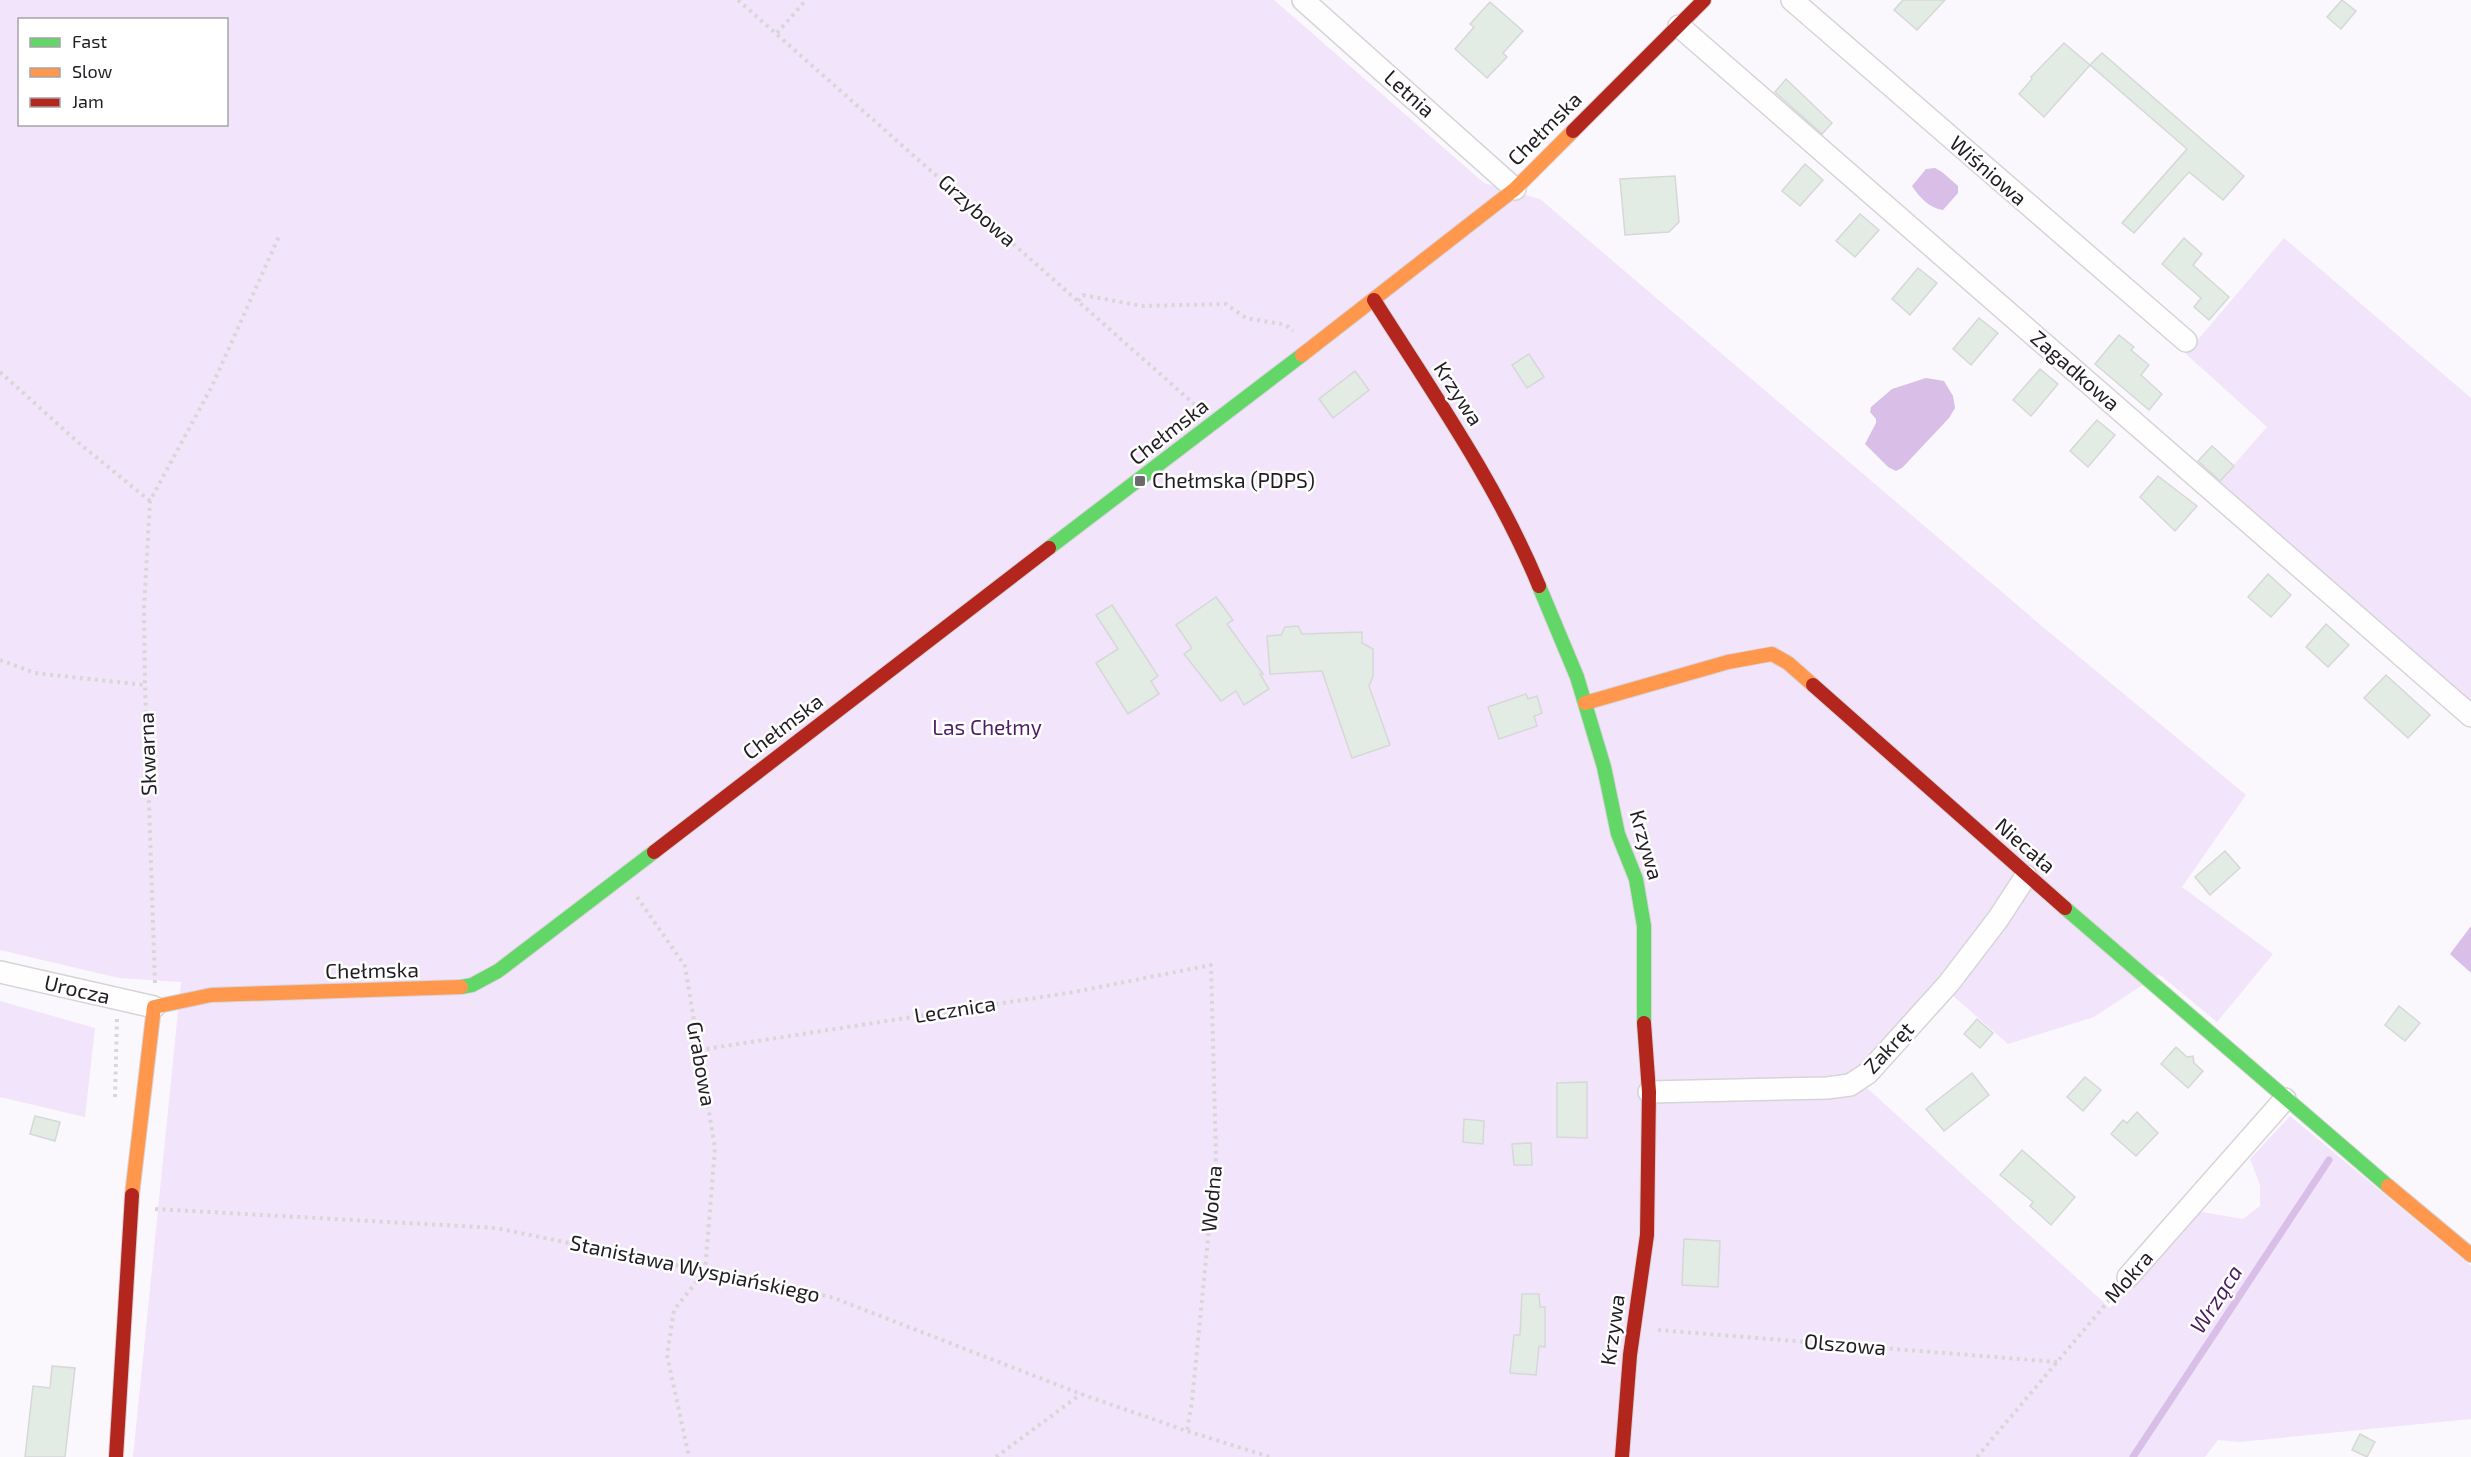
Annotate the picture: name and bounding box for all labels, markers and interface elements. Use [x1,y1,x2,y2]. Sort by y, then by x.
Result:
legend [18,18,228,126]
text: Fast [72,30,107,52]
text: Slow [72,60,113,82]
street label: Letnia [1380,64,1440,122]
street label: Chełmska [1502,86,1586,170]
text: Jam [72,90,104,112]
street label: Wiśniowa [1945,130,2033,210]
street label: Grzybowa [934,168,1022,251]
street label: Zagadkowa [2026,324,2126,415]
street label: Krzywa [1429,356,1489,430]
street label: Chełmska [1123,392,1213,469]
place label: Chełmska (PDPS) [1152,467,1315,492]
marker: Chełmska (PDPS) [1133,474,1147,488]
street label: Chełmska [737,688,827,764]
street label: Skwarna [133,712,160,796]
park label: Las Chełmy [932,714,1042,739]
street label: Krzywa [1626,807,1669,882]
street label: Niecała [1991,812,2061,878]
street label: Chełmska [325,956,419,983]
street label: Urocza [42,969,113,1008]
street label: Lecznica [912,990,997,1027]
street label: Zakręt [1858,1016,1918,1078]
street label: Grabowa [683,1019,722,1108]
street label: Wodna [1195,1164,1226,1233]
street label: Stanisława Wyspiańskiego [568,1229,823,1306]
street label: Mokra [2098,1245,2157,1307]
water label: Wrząca [2184,1259,2247,1337]
street label: Krzywa [1594,1293,1629,1367]
street label: Olszowa [1803,1327,1887,1360]

